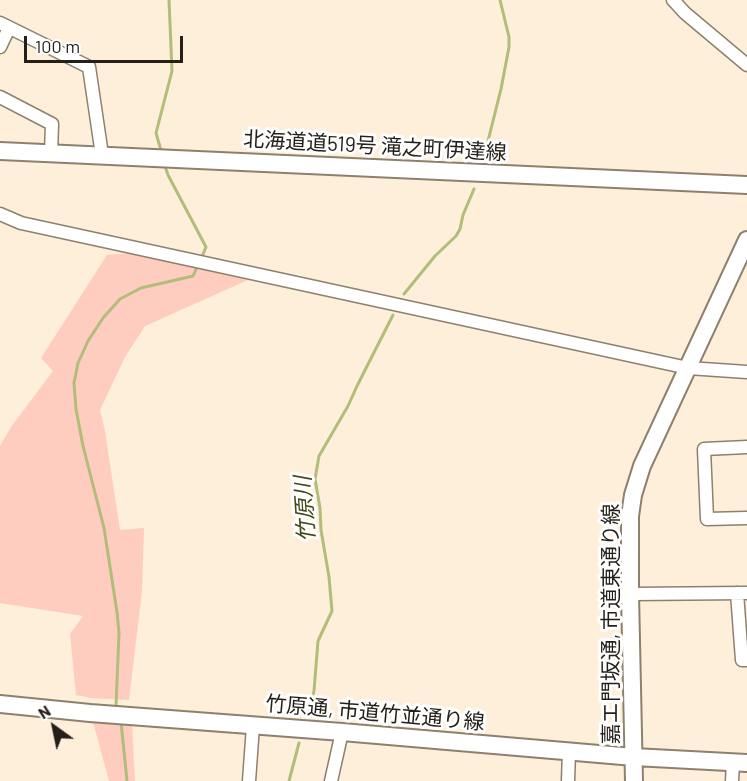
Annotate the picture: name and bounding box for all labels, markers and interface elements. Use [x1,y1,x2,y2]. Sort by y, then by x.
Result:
scale bar [27,24,186,62]
text: 100 m [35,35,80,57]
street label: 北海道道519号 滝之町伊達線 [243,127,507,165]
water label: 竹原川 [290,475,320,543]
street label: 嘉エ門坂通, 市道東通り線 [598,504,624,744]
street label: 竹原通, 市道竹並通り線 [264,691,486,735]
north arrow [24,697,84,757]
text: N [34,701,54,722]

